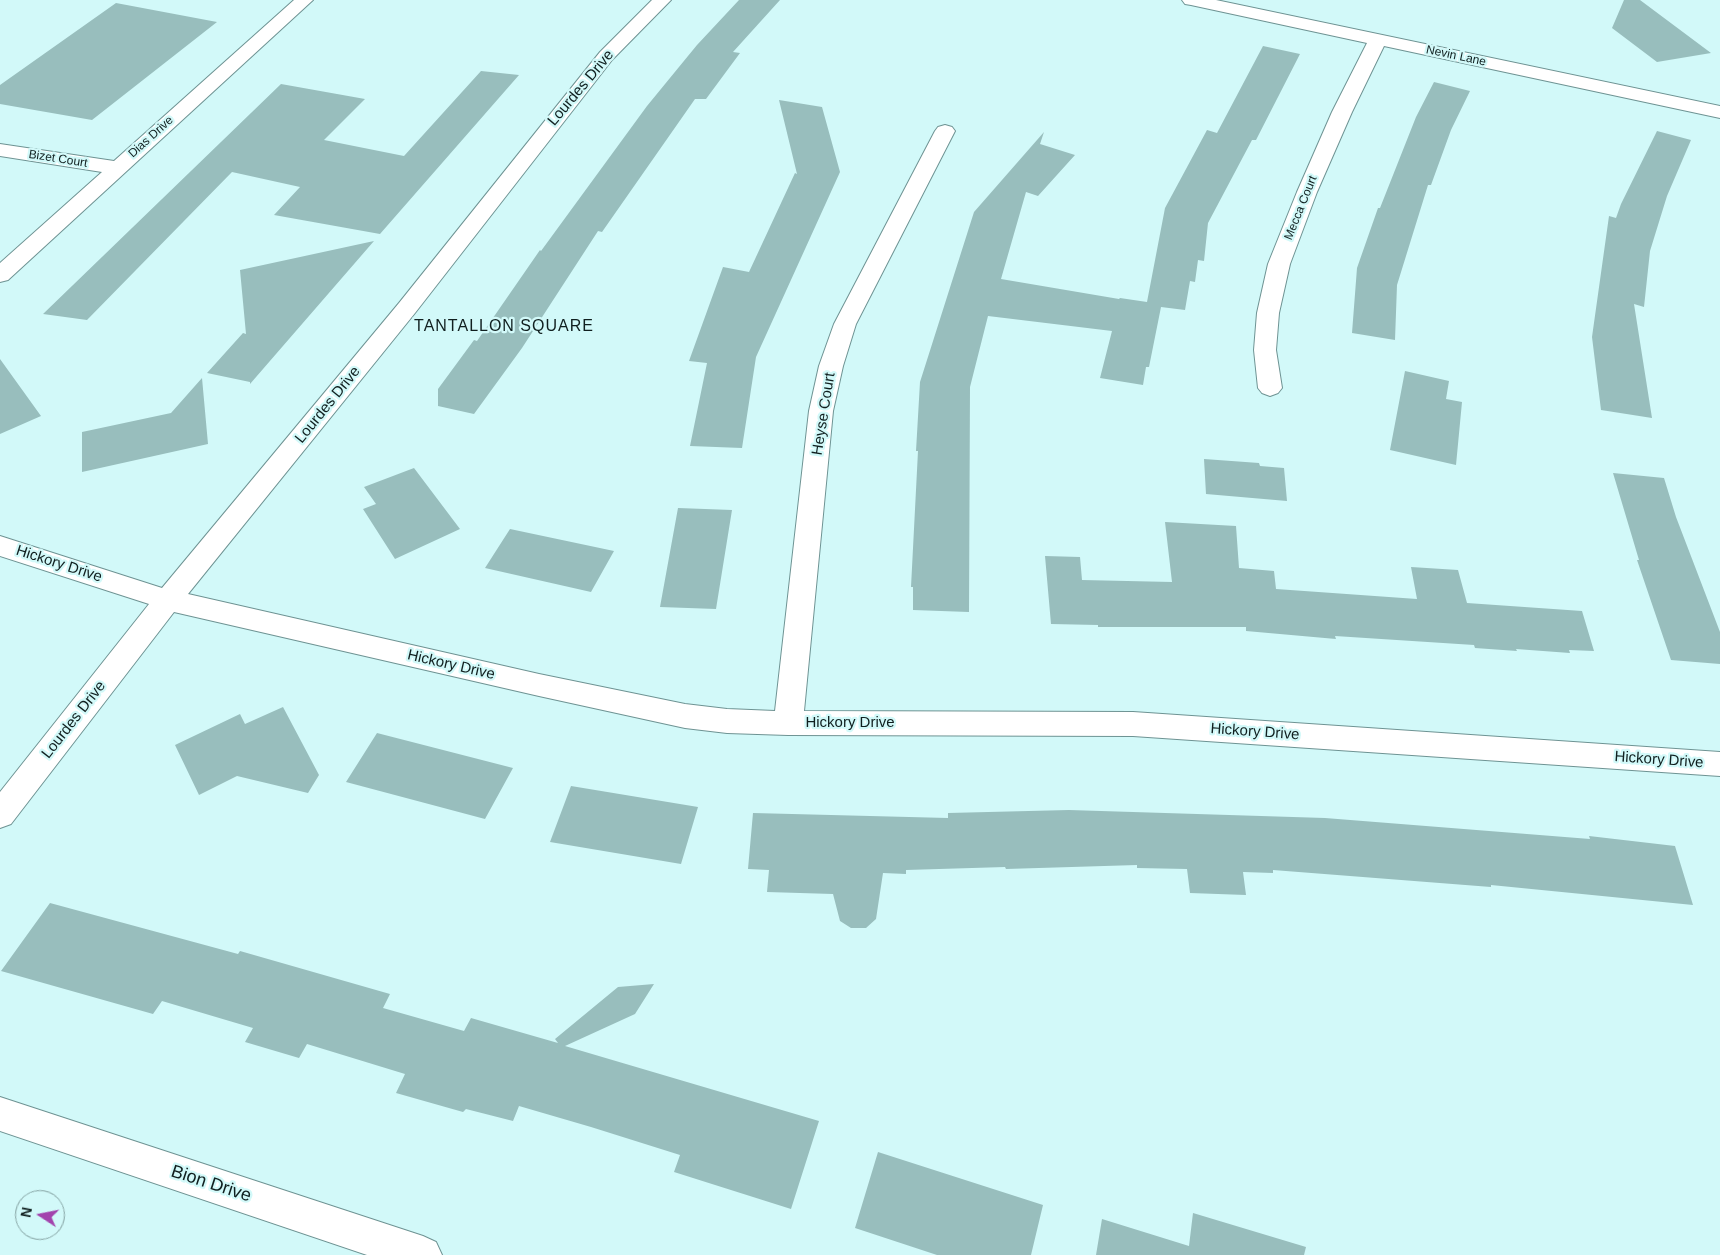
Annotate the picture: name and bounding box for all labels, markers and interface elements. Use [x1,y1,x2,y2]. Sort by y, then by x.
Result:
street label: Nevin Lane [1425,43,1487,69]
street label: Lourdes Drive [544,46,618,130]
street label: Dias Drive [126,113,176,161]
street label: Bizet Court [28,147,88,171]
street label: Mecca Court [1282,174,1320,242]
district label: TANTALLON SQUARE [412,317,596,337]
street label: Lourdes Drive [292,363,364,447]
street label: Heyse Court [809,371,839,457]
street label: Hickory Drive [14,542,104,586]
street label: Hickory Drive [406,646,496,684]
street label: Lourdes Drive [38,678,110,762]
street label: Hickory Drive [805,714,895,732]
street label: Hickory Drive [1210,720,1300,744]
street label: Hickory Drive [1614,748,1704,772]
street label: Bion Drive [168,1161,254,1207]
north arrow [15,1190,65,1240]
text: N [17,1206,35,1219]

